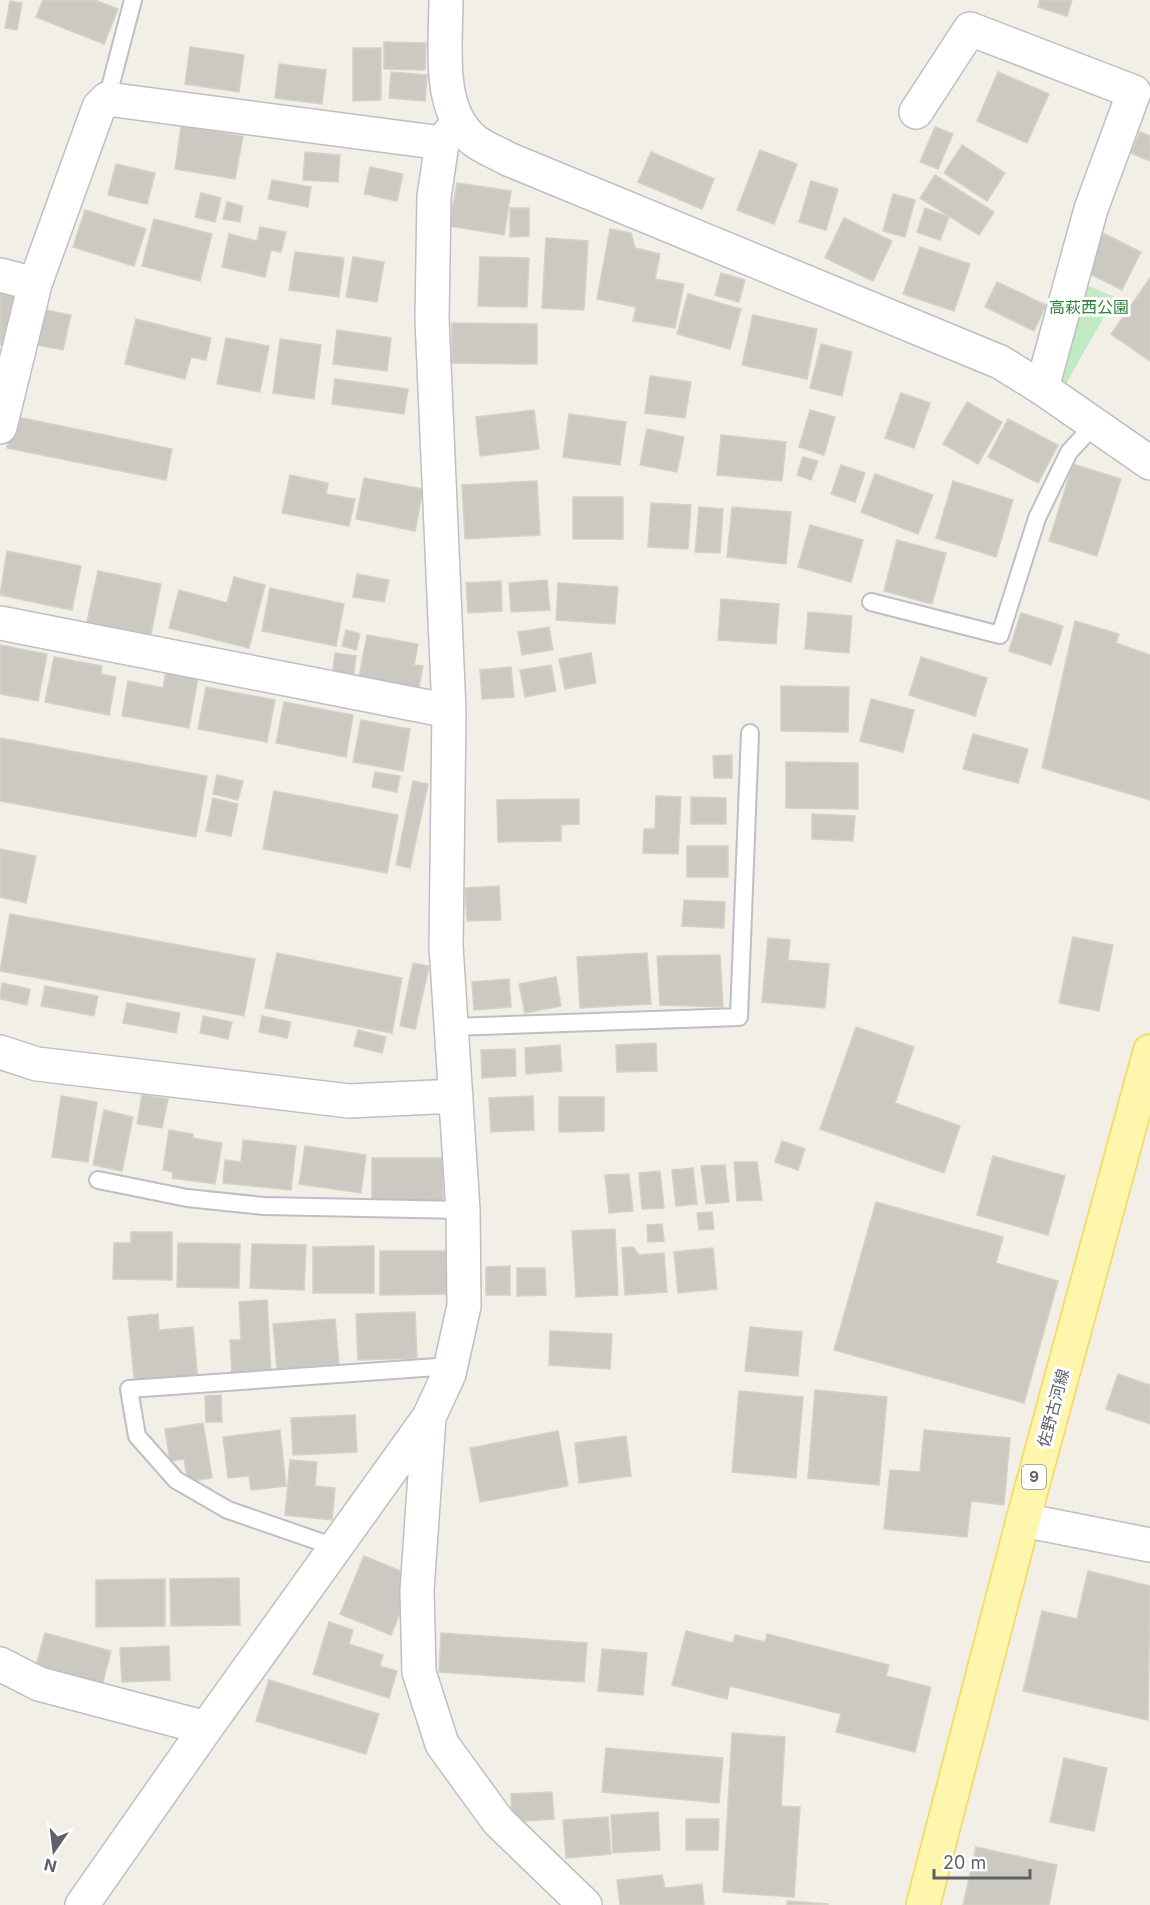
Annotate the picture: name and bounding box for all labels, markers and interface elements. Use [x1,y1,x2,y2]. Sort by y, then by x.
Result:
park label: 高萩西公園 [1049,297,1129,317]
street label: 佐野古河線 [1033,1367,1073,1449]
road number: 9 [1022,1465,1046,1489]
north arrow [24,1821,84,1881]
scale bar [934,1842,1030,1880]
text: 20 m [943,1852,986,1873]
text: N [42,1854,59,1877]

